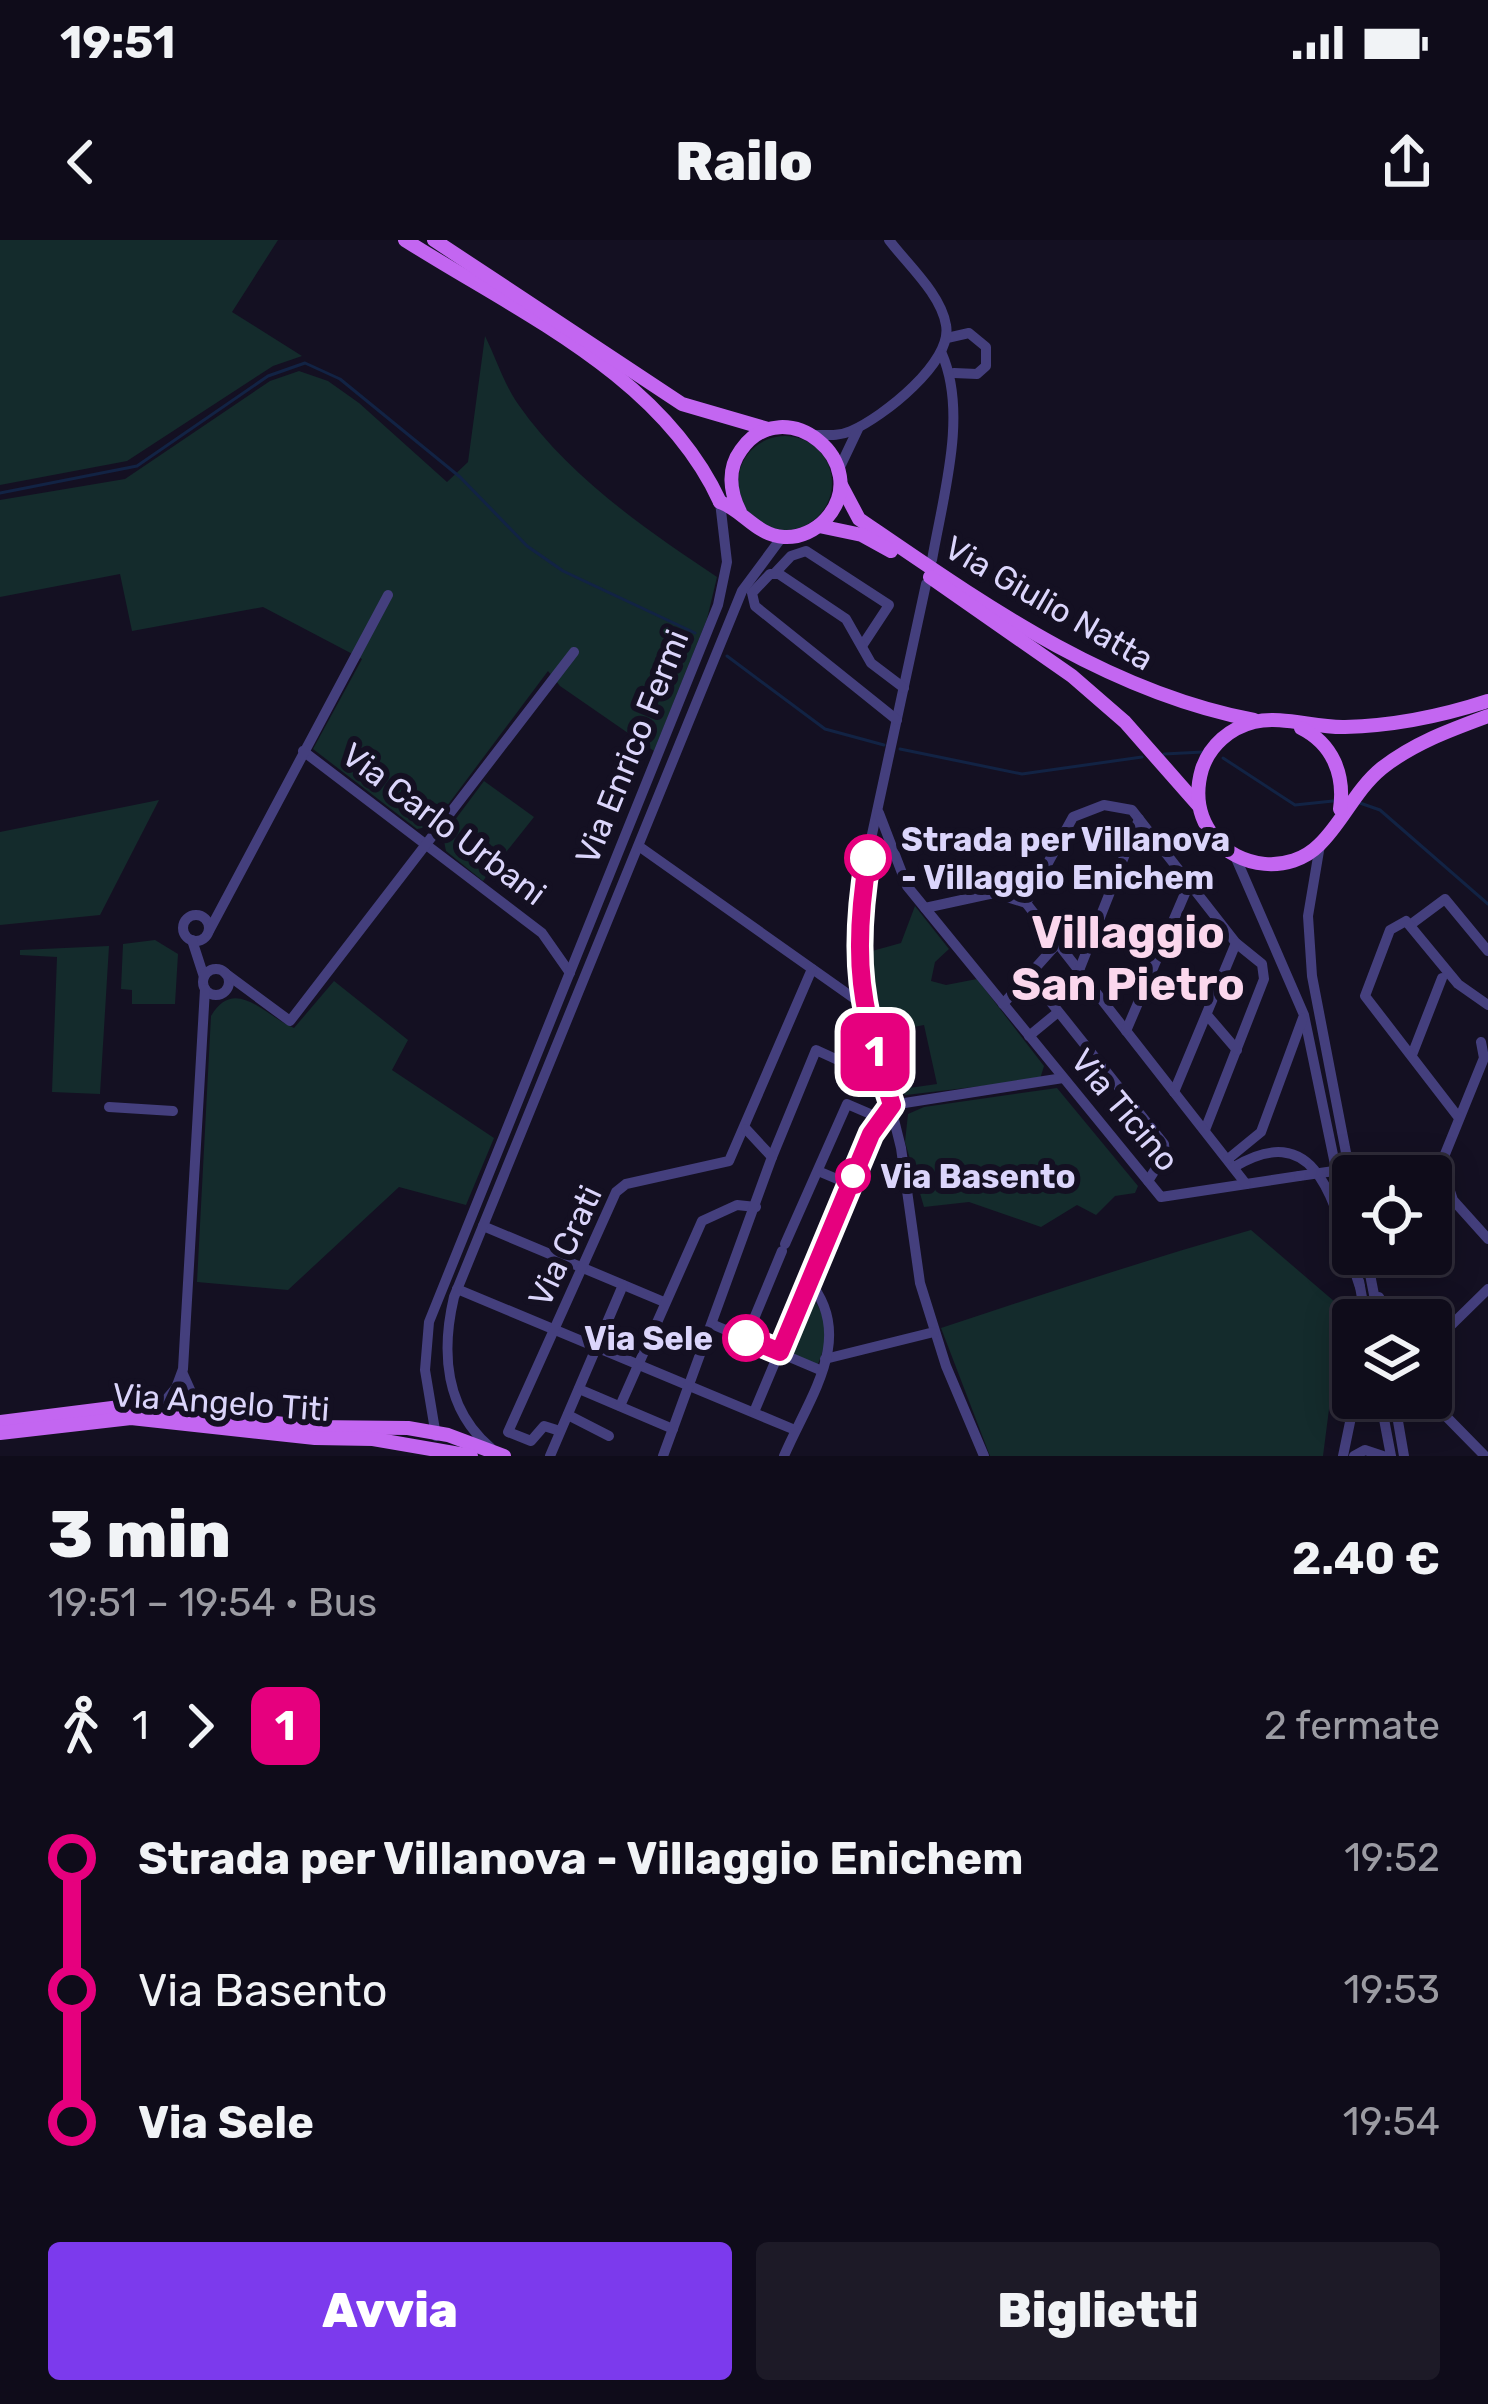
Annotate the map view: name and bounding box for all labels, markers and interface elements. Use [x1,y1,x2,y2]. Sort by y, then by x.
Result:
text: 19:51 [60,16,175,69]
icon: back [48,129,114,195]
icon: share [1374,129,1440,195]
text: Railo [675,130,813,194]
street label: Via Giulio Natta [938,528,1160,678]
street label: Via Enrico Fermi [567,624,697,870]
street label: Via Carlo Urbani [334,735,554,913]
place label: Strada per Villanova - Villaggio Enichem [901,820,1230,897]
marker: Strada per Villanova - Villaggio Enichem [846,836,890,880]
district label: Villaggio San Pietro [1011,906,1245,1011]
line badge: 1 [836,1013,914,1091]
text: 1 [865,1027,885,1077]
street label: Via Ticino [1063,1041,1187,1179]
map controls [1332,1155,1452,1419]
button: locate [1332,1155,1452,1275]
place label: Via Basento [880,1157,1076,1196]
marker: Via Basento [837,1160,869,1192]
street label: Via Crati [520,1179,610,1313]
button: layers [1332,1299,1452,1419]
marker: Via Sele [724,1316,768,1360]
place label: Via Sele [584,1319,713,1358]
street label: Via Angelo Titi [111,1375,331,1429]
text: 3 min [48,1495,231,1574]
text: 2.40 € [1292,1532,1440,1585]
text: 19:51 – 19:54 · Bus [48,1580,377,1626]
icon: walk [48,1693,114,1759]
icon: forward [167,1693,233,1759]
text: 1 [275,1701,296,1751]
text: 1 [132,1703,149,1749]
text: 2 fermate [1264,1703,1440,1749]
text: Strada per Villanova - Villaggio Enichem [138,1832,1023,1885]
text: 19:52 [1344,1835,1440,1881]
text: Via Basento [138,1964,388,2017]
text: 19:53 [1344,1967,1440,2013]
text: Via Sele [138,2096,314,2149]
text: 19:54 [1343,2099,1440,2145]
button: Avvia [48,2242,732,2380]
button: Biglietti [756,2242,1440,2380]

